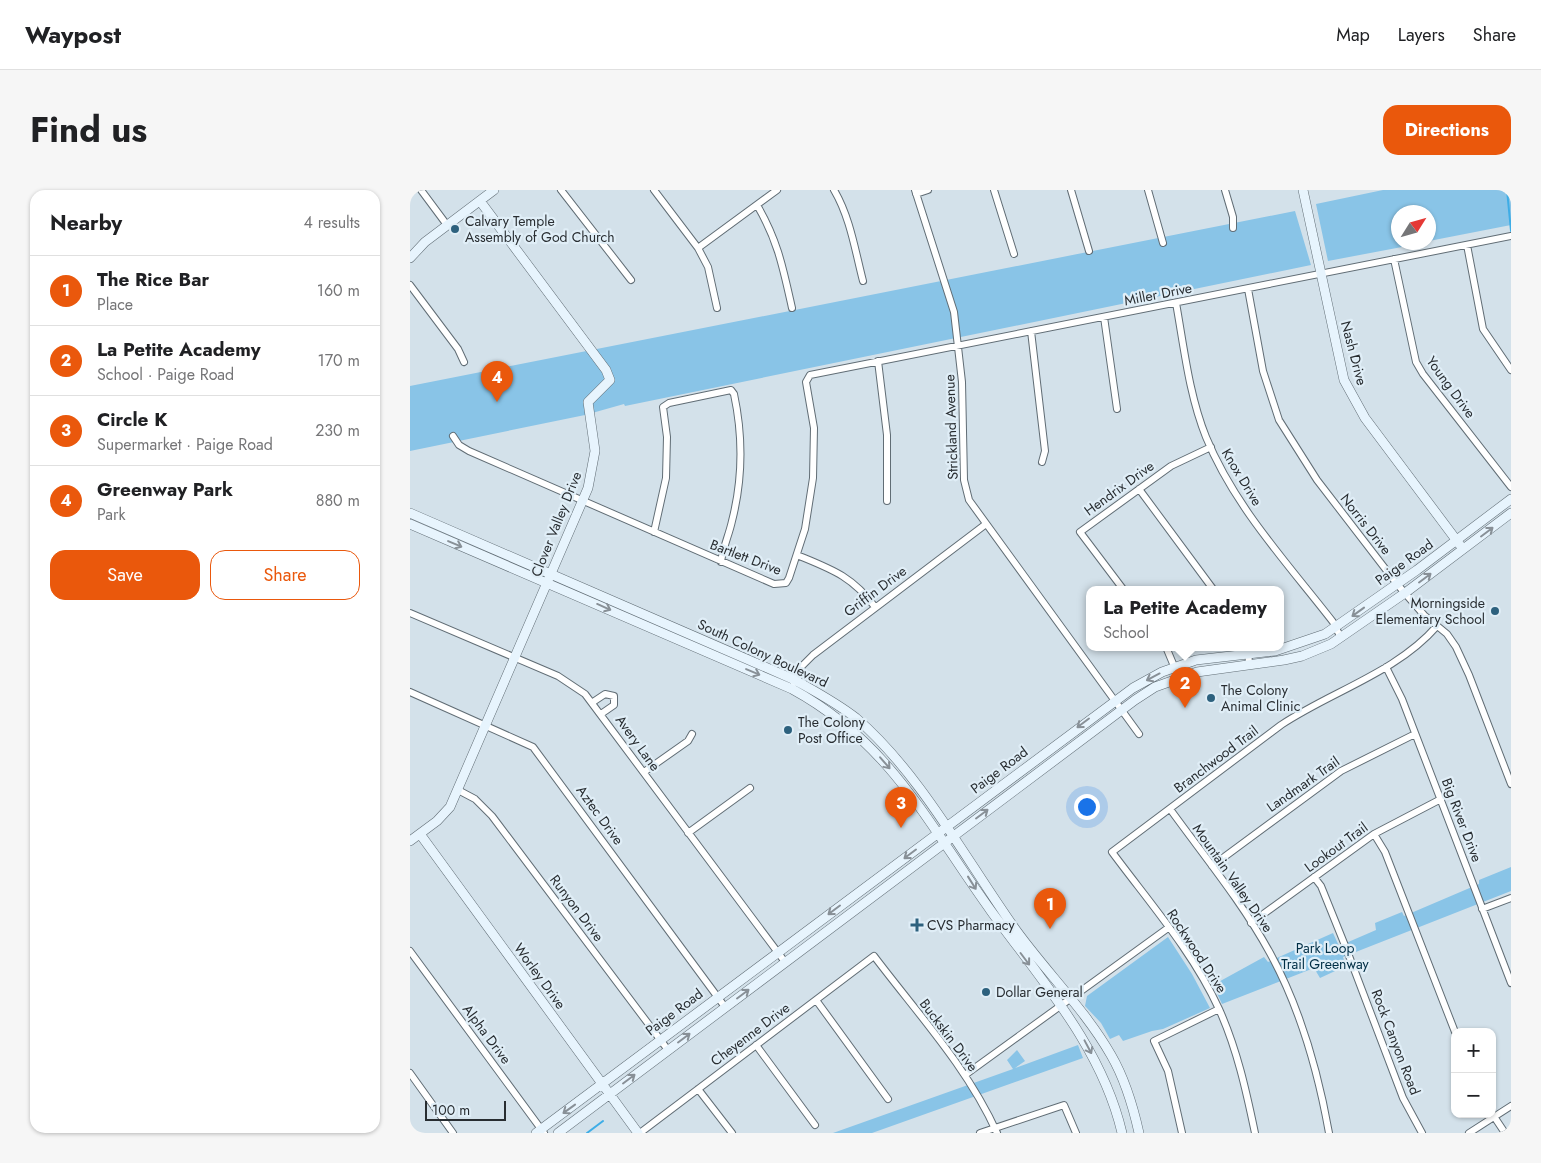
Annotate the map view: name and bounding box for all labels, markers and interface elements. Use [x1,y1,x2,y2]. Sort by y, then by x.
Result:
text: Waypost [25,17,121,52]
text: Map [1336,22,1370,48]
text: Layers [1398,22,1445,48]
text: Share [1473,22,1516,48]
text: Find us [30,105,147,155]
button: Directions [1383,105,1511,155]
north arrow [1391,205,1436,250]
text: Nearby [50,208,122,238]
text: 4 results [304,211,360,234]
place label: Calvary Temple Assembly of God Church [465,211,615,247]
marker: Calvary Temple Assembly of God Church [449,223,461,235]
text: The Rice Bar [97,266,209,293]
street label: Miller Drive [1122,278,1194,310]
text: 1 [62,279,70,302]
text: 160 m [317,279,360,302]
text: Place [97,293,133,316]
street label: Nash Drive [1336,319,1372,387]
text: La Petite Academy [97,336,261,363]
text: 2 [61,349,71,372]
text: 170 m [318,349,360,372]
street label: Young Drive [1422,352,1480,422]
pin: 4 [481,361,513,402]
text: School · Paige Road [97,363,234,386]
street label: Strickland Avenue [939,374,963,480]
text: Circle K [97,406,167,433]
text: 3 [61,419,71,442]
text: 230 m [315,419,360,442]
text: Supermarket · Paige Road [97,433,273,456]
street label: Knox Drive [1217,444,1267,510]
street label: Hendrix Drive [1080,456,1158,520]
street label: Clover Valley Drive [526,468,586,580]
text: Greenway Park [97,476,233,503]
text: 4 [60,489,72,512]
text: 880 m [316,489,360,512]
street label: Norris Drive [1336,489,1396,559]
text: Park [97,503,126,526]
one-way arrow [1480,526,1493,537]
street label: Bartlett Drive [707,534,785,580]
street label: Paige Road [1371,534,1437,590]
one-way arrow [447,539,462,549]
button: Save [50,550,200,600]
button: Share [210,550,360,600]
street label: Griffin Drive [840,561,910,621]
one-way arrow [1418,573,1432,583]
popup [1086,586,1284,651]
place label: Morningside Elementary School [1375,593,1485,629]
text: La Petite Academy [1103,594,1267,621]
one-way arrow [596,603,611,613]
marker: Morningside Elementary School [1489,605,1501,617]
one-way arrow [1351,607,1365,617]
street label: South Colony Boulevard [694,614,832,692]
text: School [1103,621,1149,644]
one-way arrow [745,667,760,677]
pin: 2 [1169,667,1201,708]
one-way arrow [1146,672,1161,682]
place label: The Colony Animal Clinic [1221,680,1300,716]
marker: The Colony Animal Clinic [1205,692,1217,704]
street label: Avery Lane [611,711,665,775]
place label: The Colony Post Office [798,712,866,748]
one-way arrow [1076,718,1090,728]
street label: Branchwood Trail [1170,721,1262,797]
marker: The Colony Post Office [782,724,794,736]
street label: Paige Road [966,742,1032,798]
street label: Landmark Trail [1262,751,1344,817]
one-way arrow [880,756,891,769]
street label: Big River Drive [1437,775,1487,865]
street label: Aztec Drive [572,781,628,849]
pin: 3 [885,787,917,828]
your location [1074,794,1100,820]
one-way arrow [975,809,989,819]
street label: Lookout Trail [1300,817,1372,877]
street label: Mountain Valley Drive [1188,820,1278,936]
one-way arrow [904,848,917,859]
street label: Runyon Drive [545,871,609,945]
one-way arrow [967,876,977,890]
pin: 1 [1034,888,1066,929]
one-way arrow [828,904,841,915]
street label: Rockwood Drive [1162,905,1232,997]
place label: CVS Pharmacy [927,915,1015,935]
marker: CVS Pharmacy [911,919,923,931]
park label: Park Loop Trail Greenway [1281,938,1370,974]
street label: Worley Drive [509,939,571,1013]
one-way arrow [1020,952,1031,965]
place label: Dollar General [996,982,1083,1002]
street label: Paige Road [641,984,707,1040]
marker: Dollar General [980,986,992,998]
street label: Rock Canyon Road [1367,986,1425,1098]
one-way arrow [736,989,750,999]
street label: Buckskin Drive [915,995,983,1075]
street label: Cheyenne Drive [706,998,794,1070]
street label: Alpha Drive [458,1000,516,1068]
map controls [1451,1028,1496,1118]
button: + [1451,1028,1496,1073]
one-way arrow [677,1032,690,1043]
one-way arrow [1083,1039,1093,1054]
button: − [1451,1073,1496,1118]
one-way arrow [622,1074,636,1084]
scale bar [425,1098,506,1121]
text: 100 m [432,1100,470,1120]
one-way arrow [562,1104,576,1114]

